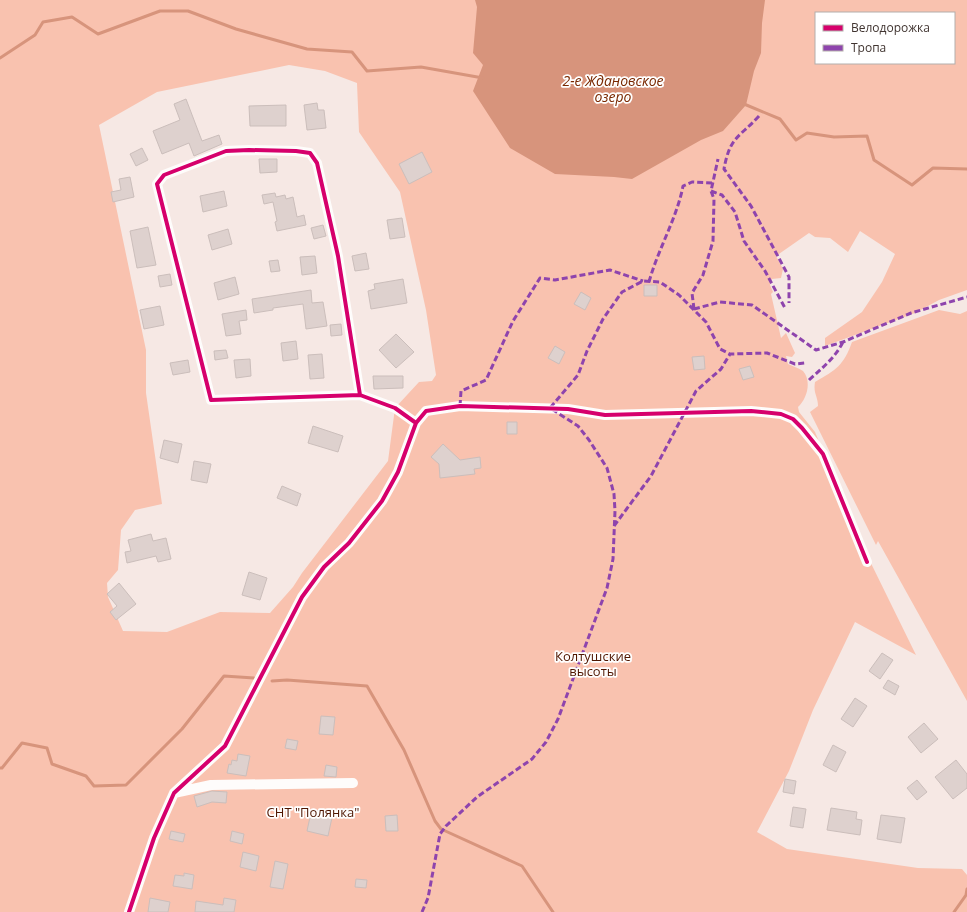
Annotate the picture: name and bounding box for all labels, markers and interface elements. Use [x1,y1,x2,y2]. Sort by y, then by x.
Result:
legend [815,12,955,64]
text: Велодорожка [851,19,930,36]
text: Тропа [851,39,886,56]
water label: 2-е Ждановское озеро [562,71,664,106]
park label: Колтушские высоты [555,647,631,680]
park label: СНТ "Полянка" [267,803,359,821]

